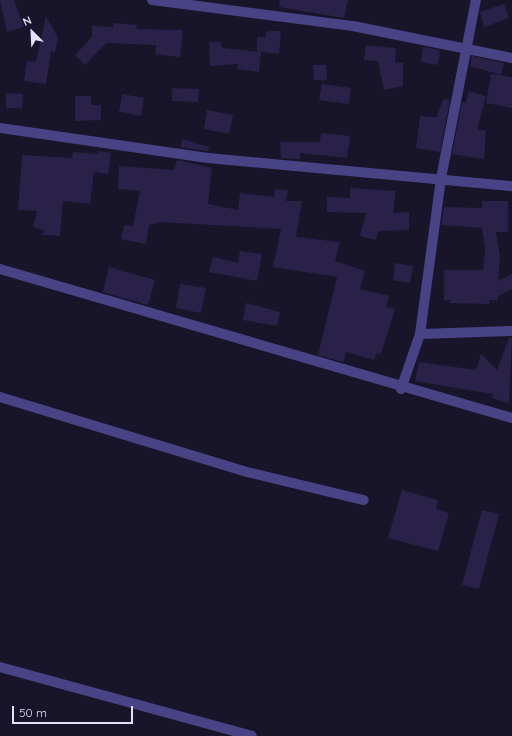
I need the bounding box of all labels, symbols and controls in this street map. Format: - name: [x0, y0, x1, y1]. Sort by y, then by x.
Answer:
- north arrow: [12, 12, 52, 52]
- text: N: [21, 13, 34, 29]
- scale bar: [14, 698, 135, 724]
- text: 50 m: [19, 705, 47, 720]

